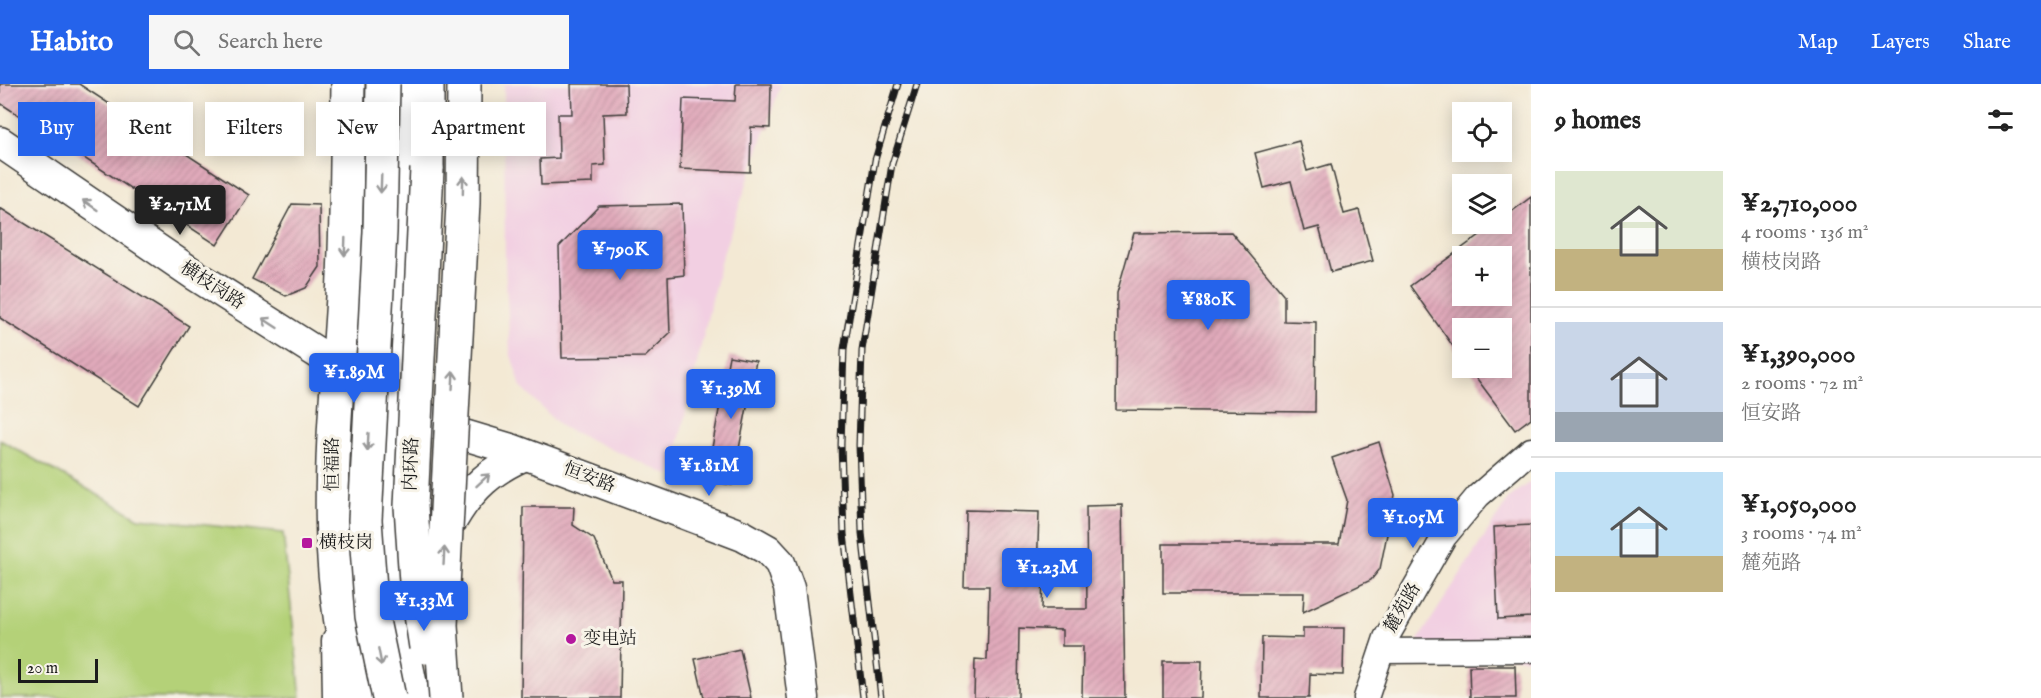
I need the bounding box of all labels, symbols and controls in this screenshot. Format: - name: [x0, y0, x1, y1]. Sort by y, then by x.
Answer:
- search box: [149, 15, 569, 69]
- text: Habito: [30, 25, 113, 60]
- icon: search: [170, 26, 203, 59]
- text: Search here: [218, 28, 323, 56]
- text: Map: [1798, 29, 1838, 56]
- text: Layers: [1871, 29, 1930, 56]
- text: Share: [1963, 29, 2011, 56]
- chip: Buy: [18, 102, 95, 156]
- chip: Rent: [107, 102, 193, 156]
- chip: Filters: [205, 102, 304, 156]
- chip: New: [316, 102, 399, 156]
- chip: Apartment: [411, 102, 546, 156]
- map controls: [1452, 102, 1512, 378]
- button: locate: [1452, 102, 1512, 162]
- text: 9 homes: [1555, 104, 1641, 137]
- icon: filters: [1984, 104, 2017, 137]
- one-way arrow: [376, 174, 387, 194]
- button: layers: [1452, 174, 1512, 234]
- one-way arrow: [457, 176, 469, 196]
- pin: ¥2.71M: [131, 185, 229, 236]
- text: ¥2,710,000: [1741, 187, 1857, 220]
- text: ¥2.71M: [149, 192, 211, 217]
- icon: home: [1603, 195, 1675, 267]
- one-way arrow: [82, 198, 99, 210]
- text: 4 rooms · 136 m²: [1741, 220, 1868, 245]
- pin: ¥790K: [578, 230, 662, 281]
- one-way arrow: [339, 237, 350, 257]
- text: ¥790K: [592, 237, 648, 262]
- button: +: [1452, 246, 1512, 306]
- text: 横枝岗路: [1741, 250, 1821, 275]
- street label: 横枝岗路: [176, 257, 248, 315]
- pin: ¥880K: [1166, 280, 1250, 331]
- text: ¥880K: [1181, 287, 1235, 312]
- one-way arrow: [262, 317, 279, 330]
- button: −: [1452, 318, 1512, 378]
- text: ¥1,390,000: [1741, 338, 1856, 371]
- icon: home: [1603, 346, 1675, 418]
- pin: ¥1.89M: [305, 353, 403, 404]
- text: ¥1.89M: [323, 360, 385, 385]
- pin: ¥1.39M: [682, 369, 780, 420]
- one-way arrow: [447, 370, 458, 390]
- text: 2 rooms · 72 m²: [1741, 371, 1863, 396]
- text: ¥1.39M: [700, 376, 762, 401]
- text: 恒安路: [1741, 401, 1801, 426]
- one-way arrow: [362, 432, 373, 452]
- street label: 恒福路: [322, 437, 345, 491]
- street label: 内环路: [400, 437, 424, 491]
- pin: ¥1.81M: [660, 446, 758, 497]
- text: ¥1.81M: [679, 453, 739, 478]
- street label: 恒安路: [560, 458, 618, 498]
- one-way arrow: [476, 473, 491, 487]
- text: ¥1,050,000: [1741, 488, 1857, 521]
- icon: home: [1603, 496, 1675, 568]
- pin: ¥1.05M: [1364, 498, 1462, 549]
- text: ¥1.05M: [1382, 505, 1444, 530]
- text: 3 rooms · 74 m²: [1741, 521, 1862, 546]
- place label: 横枝岗: [319, 532, 373, 555]
- marker: 横枝岗: [300, 536, 314, 550]
- one-way arrow: [438, 546, 449, 566]
- pin: ¥1.23M: [998, 548, 1096, 599]
- text: 麓苑路: [1741, 551, 1801, 576]
- text: ¥1.23M: [1016, 555, 1078, 580]
- street label: 麓苑路: [1380, 579, 1426, 637]
- pin: ¥1.33M: [375, 581, 473, 632]
- text: ¥1.33M: [394, 588, 454, 613]
- place label: 变电站: [583, 628, 637, 651]
- marker: 变电站: [564, 632, 578, 646]
- one-way arrow: [375, 647, 386, 666]
- scale bar: [18, 656, 98, 684]
- text: 20 m: [27, 659, 58, 679]

